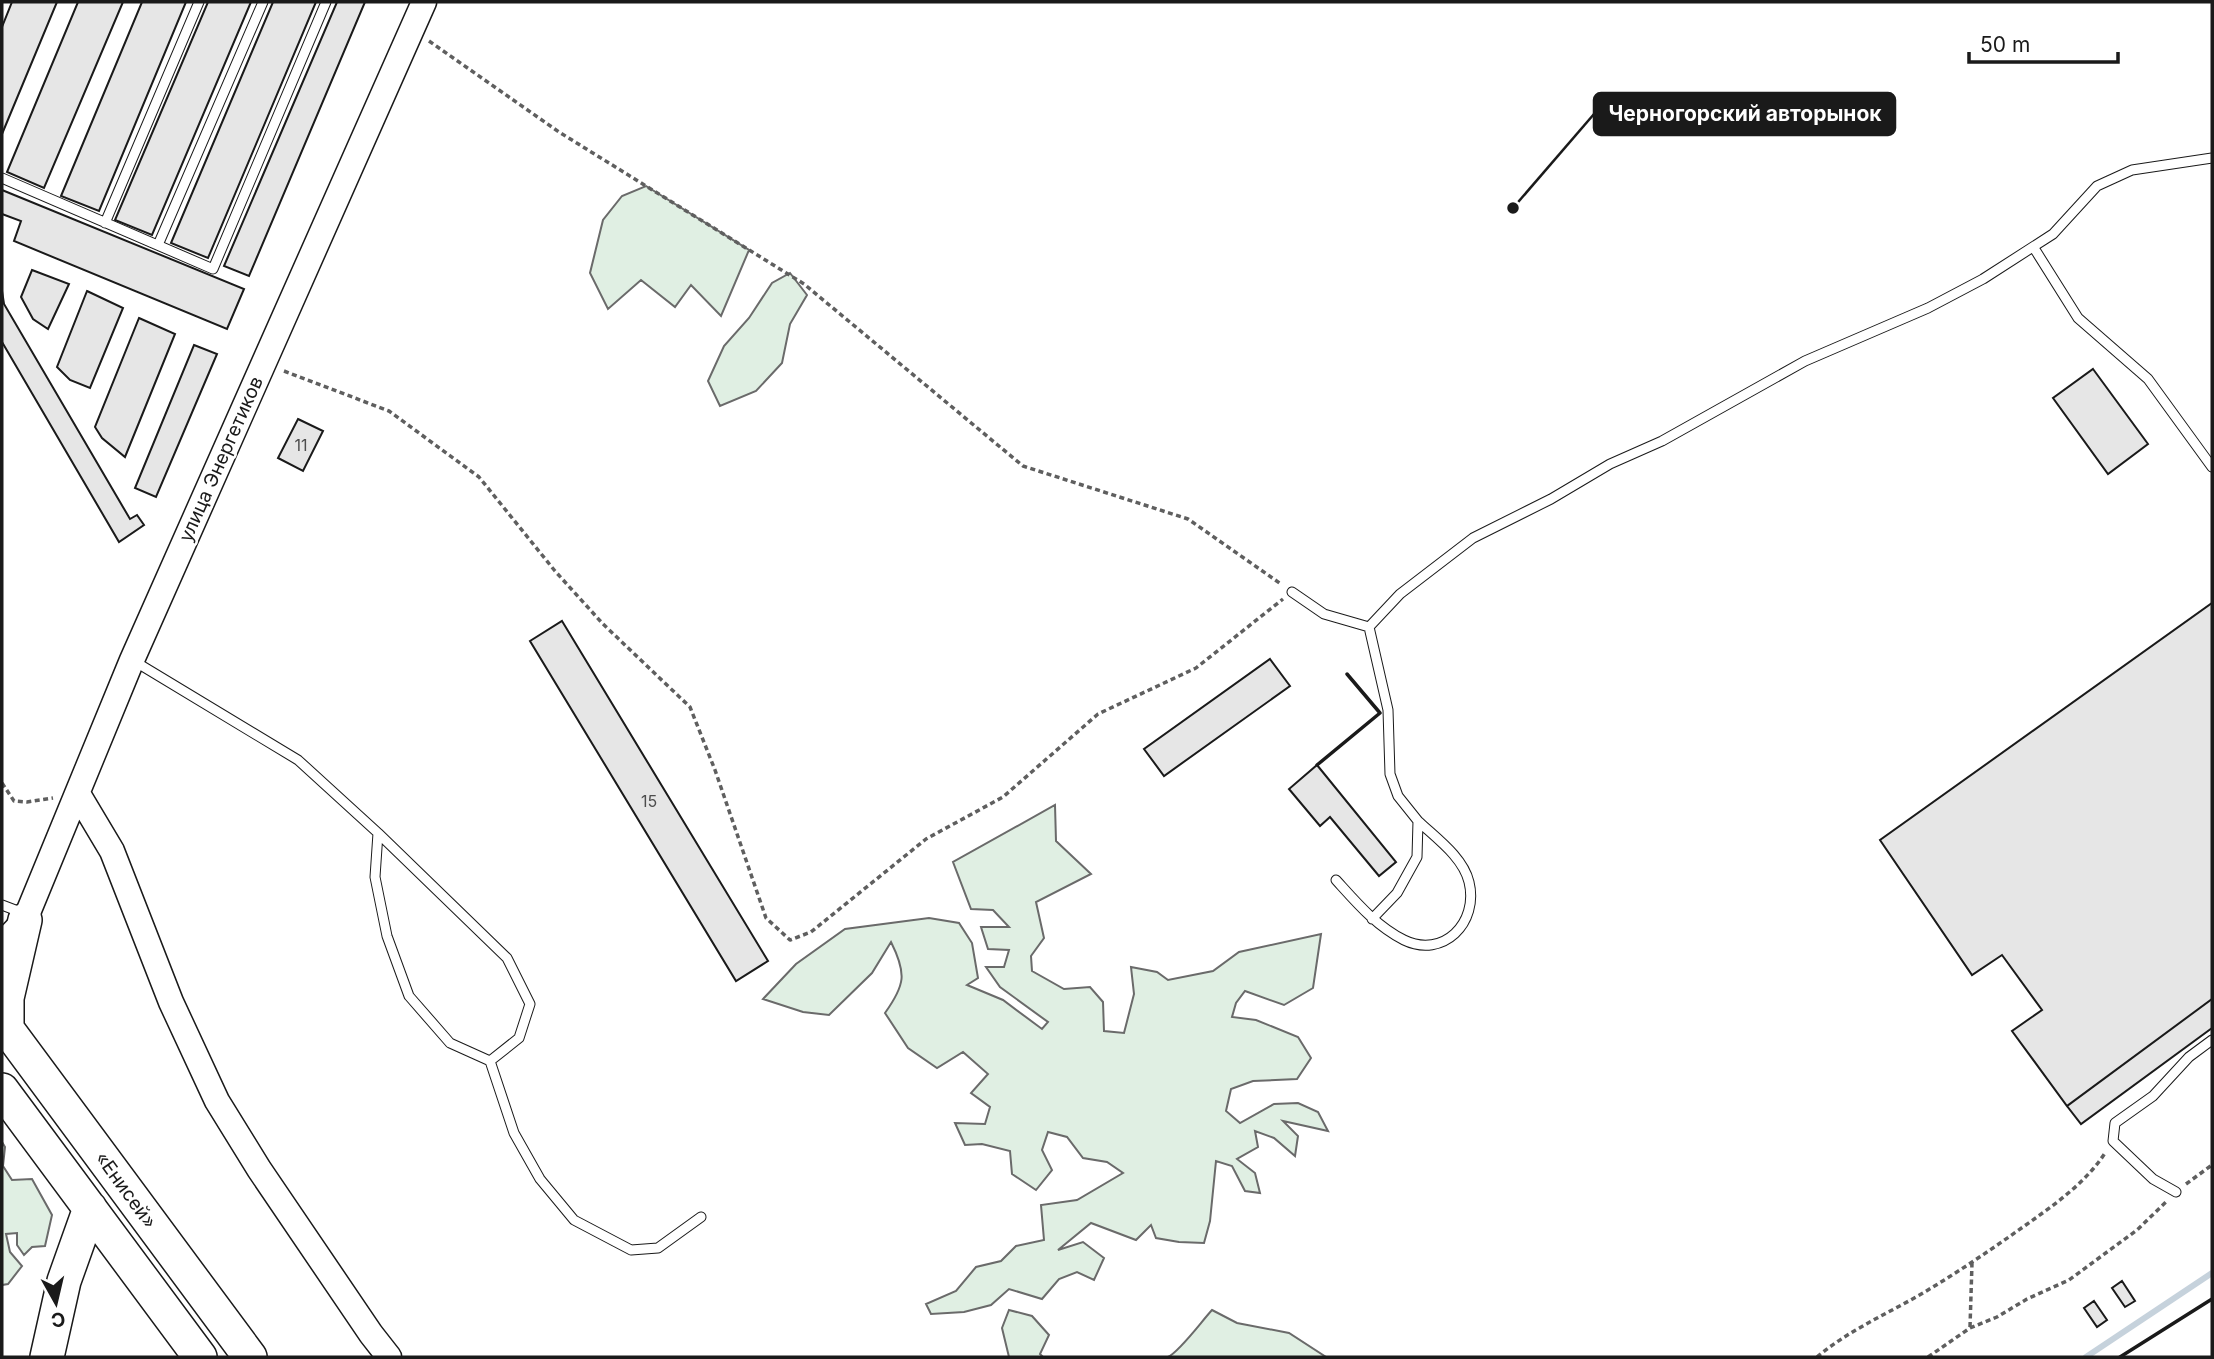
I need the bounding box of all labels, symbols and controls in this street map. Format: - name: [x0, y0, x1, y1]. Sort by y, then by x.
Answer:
- scale bar: [1969, 21, 2118, 65]
- text: 50 m: [1980, 32, 2030, 57]
- callout: Черногорский авторынок: [1594, 93, 1895, 135]
- text: Черногорский авторынок: [1608, 101, 1882, 126]
- street label: улица Энергетиков: [174, 373, 268, 545]
- house number: 11: [294, 435, 308, 455]
- house number: 15: [641, 791, 657, 811]
- street label: «Енисей»: [90, 1147, 162, 1233]
- north arrow: [21, 1268, 91, 1338]
- text: С: [50, 1307, 67, 1332]

